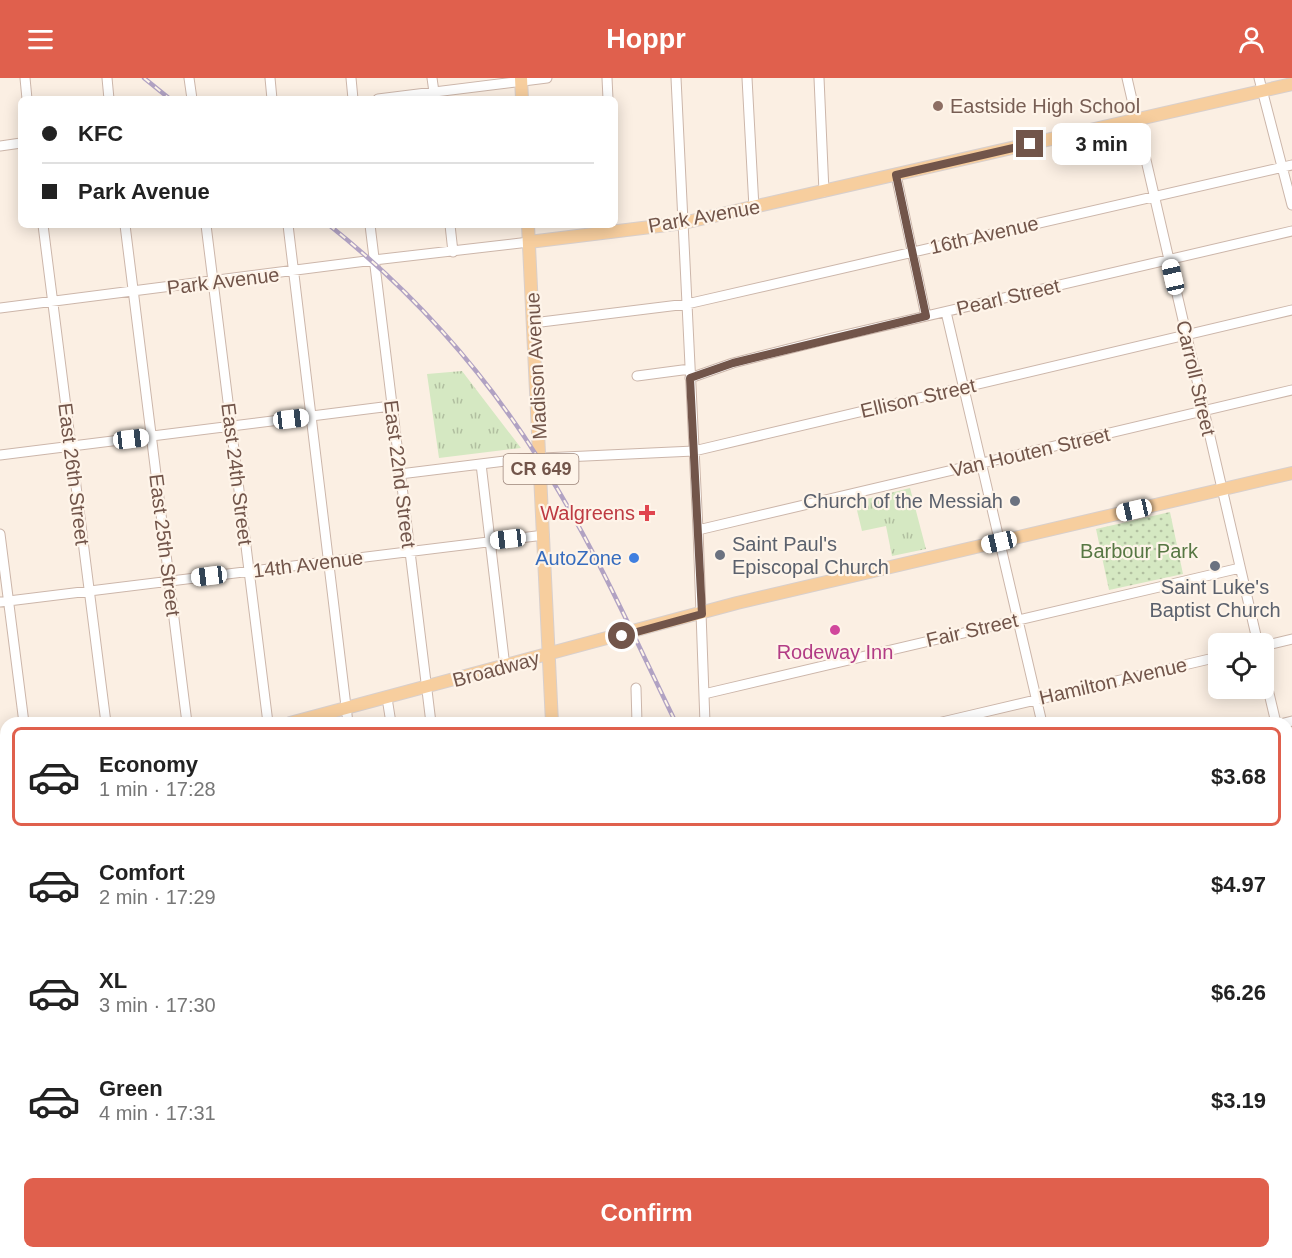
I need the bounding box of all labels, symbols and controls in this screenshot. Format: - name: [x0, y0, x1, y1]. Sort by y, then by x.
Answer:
- icon: menu: [24, 23, 57, 56]
- icon: person: [1235, 23, 1268, 56]
- text: Hoppr: [606, 24, 686, 54]
- place label: Eastside High School: [950, 95, 1140, 117]
- marker: Eastside High School: [931, 99, 945, 113]
- text: KFC: [78, 121, 123, 146]
- callout: 3 min: [1051, 123, 1150, 165]
- route end: [1016, 130, 1043, 157]
- text: 3 min: [1075, 133, 1128, 155]
- text: Park Avenue: [78, 179, 210, 204]
- street label: Park Avenue: [646, 195, 762, 237]
- street label: 16th Avenue: [928, 212, 1040, 258]
- car: [1160, 257, 1186, 297]
- street label: Park Avenue: [166, 263, 280, 299]
- street label: Pearl Street: [954, 274, 1062, 320]
- street label: Madison Avenue: [521, 292, 551, 440]
- street label: Carroll Street: [1172, 318, 1220, 438]
- street label: Ellison Street: [858, 374, 978, 422]
- street label: East 22nd Street: [380, 399, 420, 550]
- street label: East 26th Street: [54, 401, 94, 547]
- street label: East 24th Street: [217, 401, 257, 547]
- car: [272, 408, 310, 430]
- street label: Van Houten Street: [948, 423, 1112, 481]
- car: [112, 428, 150, 450]
- road number: CR 649: [504, 454, 578, 484]
- street label: East 25th Street: [145, 472, 185, 618]
- place label: Church of the Messiah: [803, 490, 1003, 512]
- marker: Church of the Messiah: [1008, 494, 1022, 508]
- car: [1114, 497, 1154, 523]
- place label: Walgreens: [540, 502, 635, 524]
- marker: Walgreens: [640, 506, 654, 520]
- car: [489, 528, 527, 550]
- car: [979, 529, 1019, 555]
- place label: Saint Paul's Episcopal Church: [732, 533, 889, 578]
- park label: Barbour Park: [1080, 540, 1199, 562]
- street label: 14th Avenue: [252, 546, 364, 582]
- place label: AutoZone: [535, 547, 622, 569]
- marker: Saint Paul's Episcopal Church: [713, 548, 727, 562]
- marker: AutoZone: [627, 551, 641, 565]
- marker: Saint Luke's Baptist Church: [1208, 559, 1222, 573]
- car: [190, 565, 228, 587]
- place label: Saint Luke's Baptist Church: [1149, 576, 1281, 621]
- street label: Fair Street: [924, 609, 1020, 651]
- route start: [608, 622, 635, 649]
- marker: Rodeway Inn: [828, 623, 842, 637]
- map controls: [1208, 633, 1274, 699]
- button: locate: [1208, 633, 1274, 699]
- place label: Rodeway Inn: [777, 641, 893, 663]
- street label: Broadway: [450, 647, 542, 691]
- street label: Hamilton Avenue: [1037, 653, 1189, 709]
- icon: car: [27, 750, 81, 804]
- text: Economy: [99, 752, 198, 777]
- text: $3.68: [1211, 764, 1266, 789]
- text: 1 min · 17:28: [99, 778, 216, 800]
- icon: car: [27, 858, 81, 912]
- text: Comfort: [99, 860, 185, 885]
- text: $4.97: [1211, 872, 1266, 897]
- text: 2 min · 17:29: [99, 886, 216, 908]
- icon: car: [27, 966, 81, 1020]
- text: XL: [99, 968, 127, 993]
- text: $6.26: [1211, 980, 1266, 1005]
- text: 3 min · 17:30: [99, 994, 216, 1016]
- icon: car: [27, 1074, 81, 1128]
- text: Green: [99, 1076, 163, 1101]
- text: $3.19: [1211, 1088, 1266, 1113]
- text: 4 min · 17:31: [99, 1102, 216, 1124]
- button: Confirm: [24, 1178, 1269, 1247]

